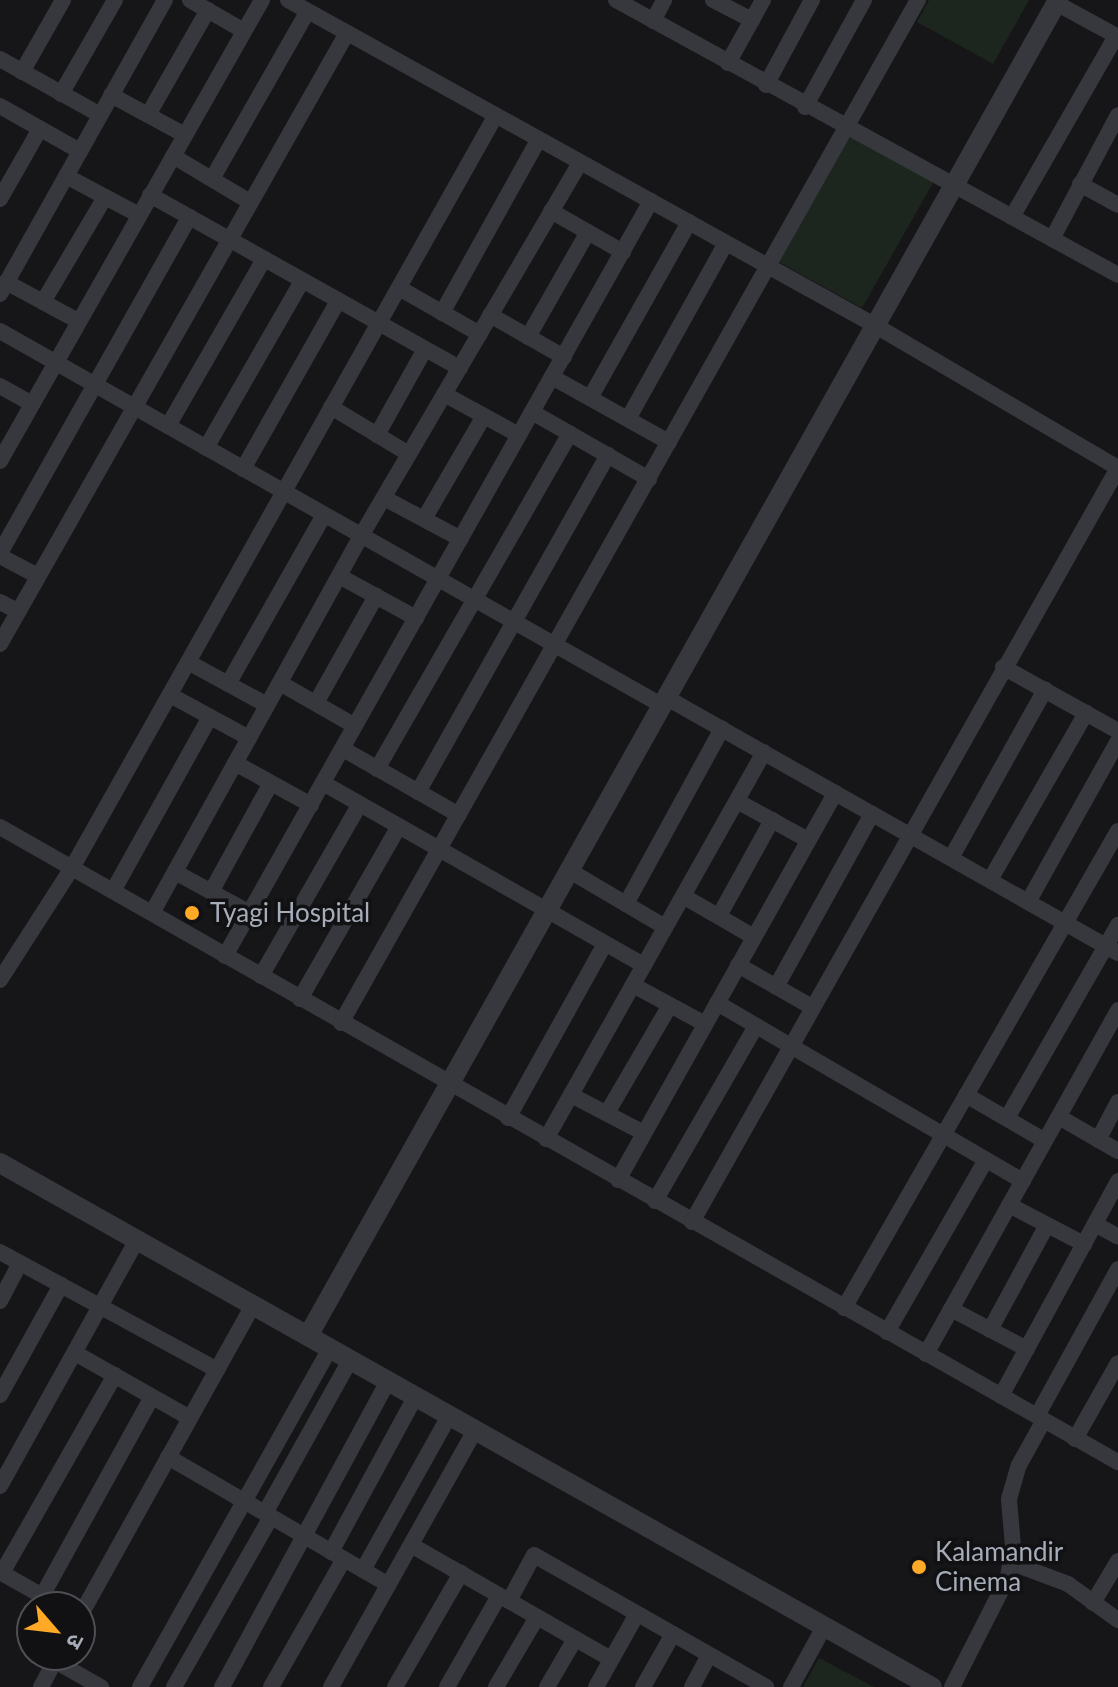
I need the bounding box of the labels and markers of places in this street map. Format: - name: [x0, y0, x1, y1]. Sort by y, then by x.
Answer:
- place label: Tyagi Hospital: [210, 897, 370, 929]
- marker: Tyagi Hospital: [181, 902, 203, 924]
- place label: Kalamandir Cinema: [935, 1536, 1063, 1598]
- marker: Kalamandir Cinema: [910, 1558, 928, 1576]

